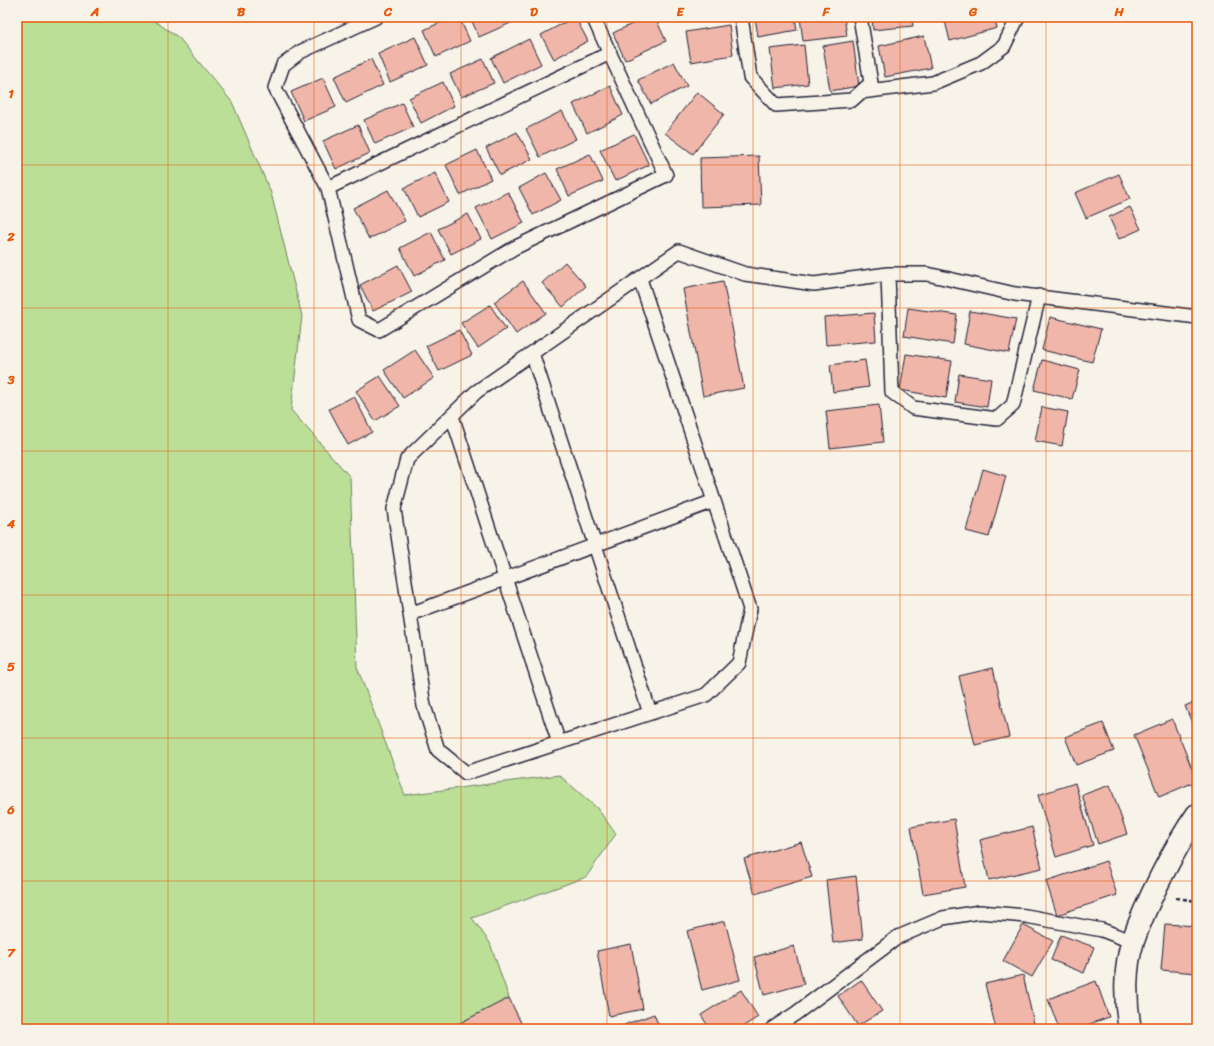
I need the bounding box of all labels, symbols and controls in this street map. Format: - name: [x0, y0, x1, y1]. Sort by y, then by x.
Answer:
- text: A: [90, 0, 99, 23]
- text: B: [237, 0, 246, 23]
- text: C: [383, 0, 393, 23]
- text: D: [530, 0, 538, 23]
- text: E: [676, 0, 685, 23]
- text: F: [821, 0, 830, 23]
- text: G: [968, 0, 978, 23]
- text: H: [1113, 0, 1124, 23]
- text: 1: [8, 82, 14, 105]
- text: 2: [6, 225, 15, 248]
- text: 3: [6, 368, 15, 391]
- text: 4: [6, 512, 16, 535]
- text: 5: [7, 655, 15, 678]
- text: 6: [6, 798, 15, 821]
- text: 7: [7, 941, 16, 964]

